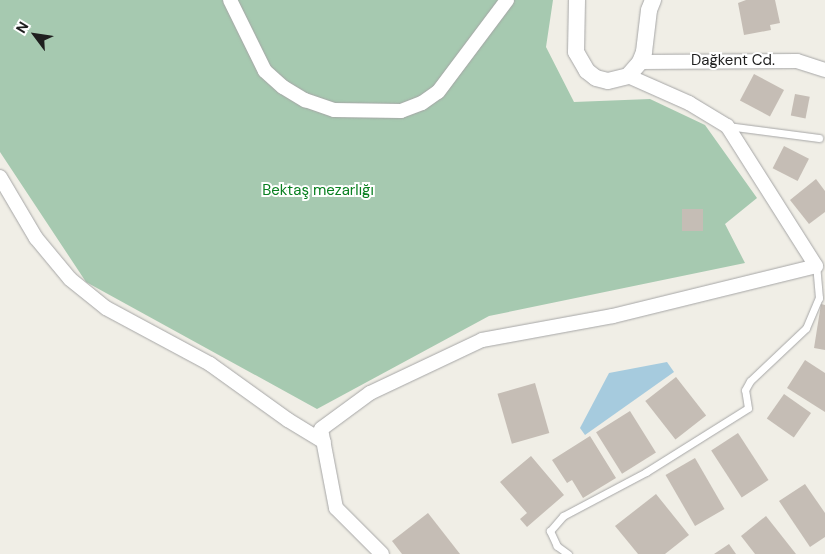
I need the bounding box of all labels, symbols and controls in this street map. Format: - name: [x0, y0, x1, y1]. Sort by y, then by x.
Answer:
- north arrow: [10, 10, 60, 60]
- text: N: [12, 18, 32, 36]
- street label: Dağkent Cd.: [691, 52, 775, 70]
- park label: Bektaş mezarlığı: [262, 182, 374, 200]

